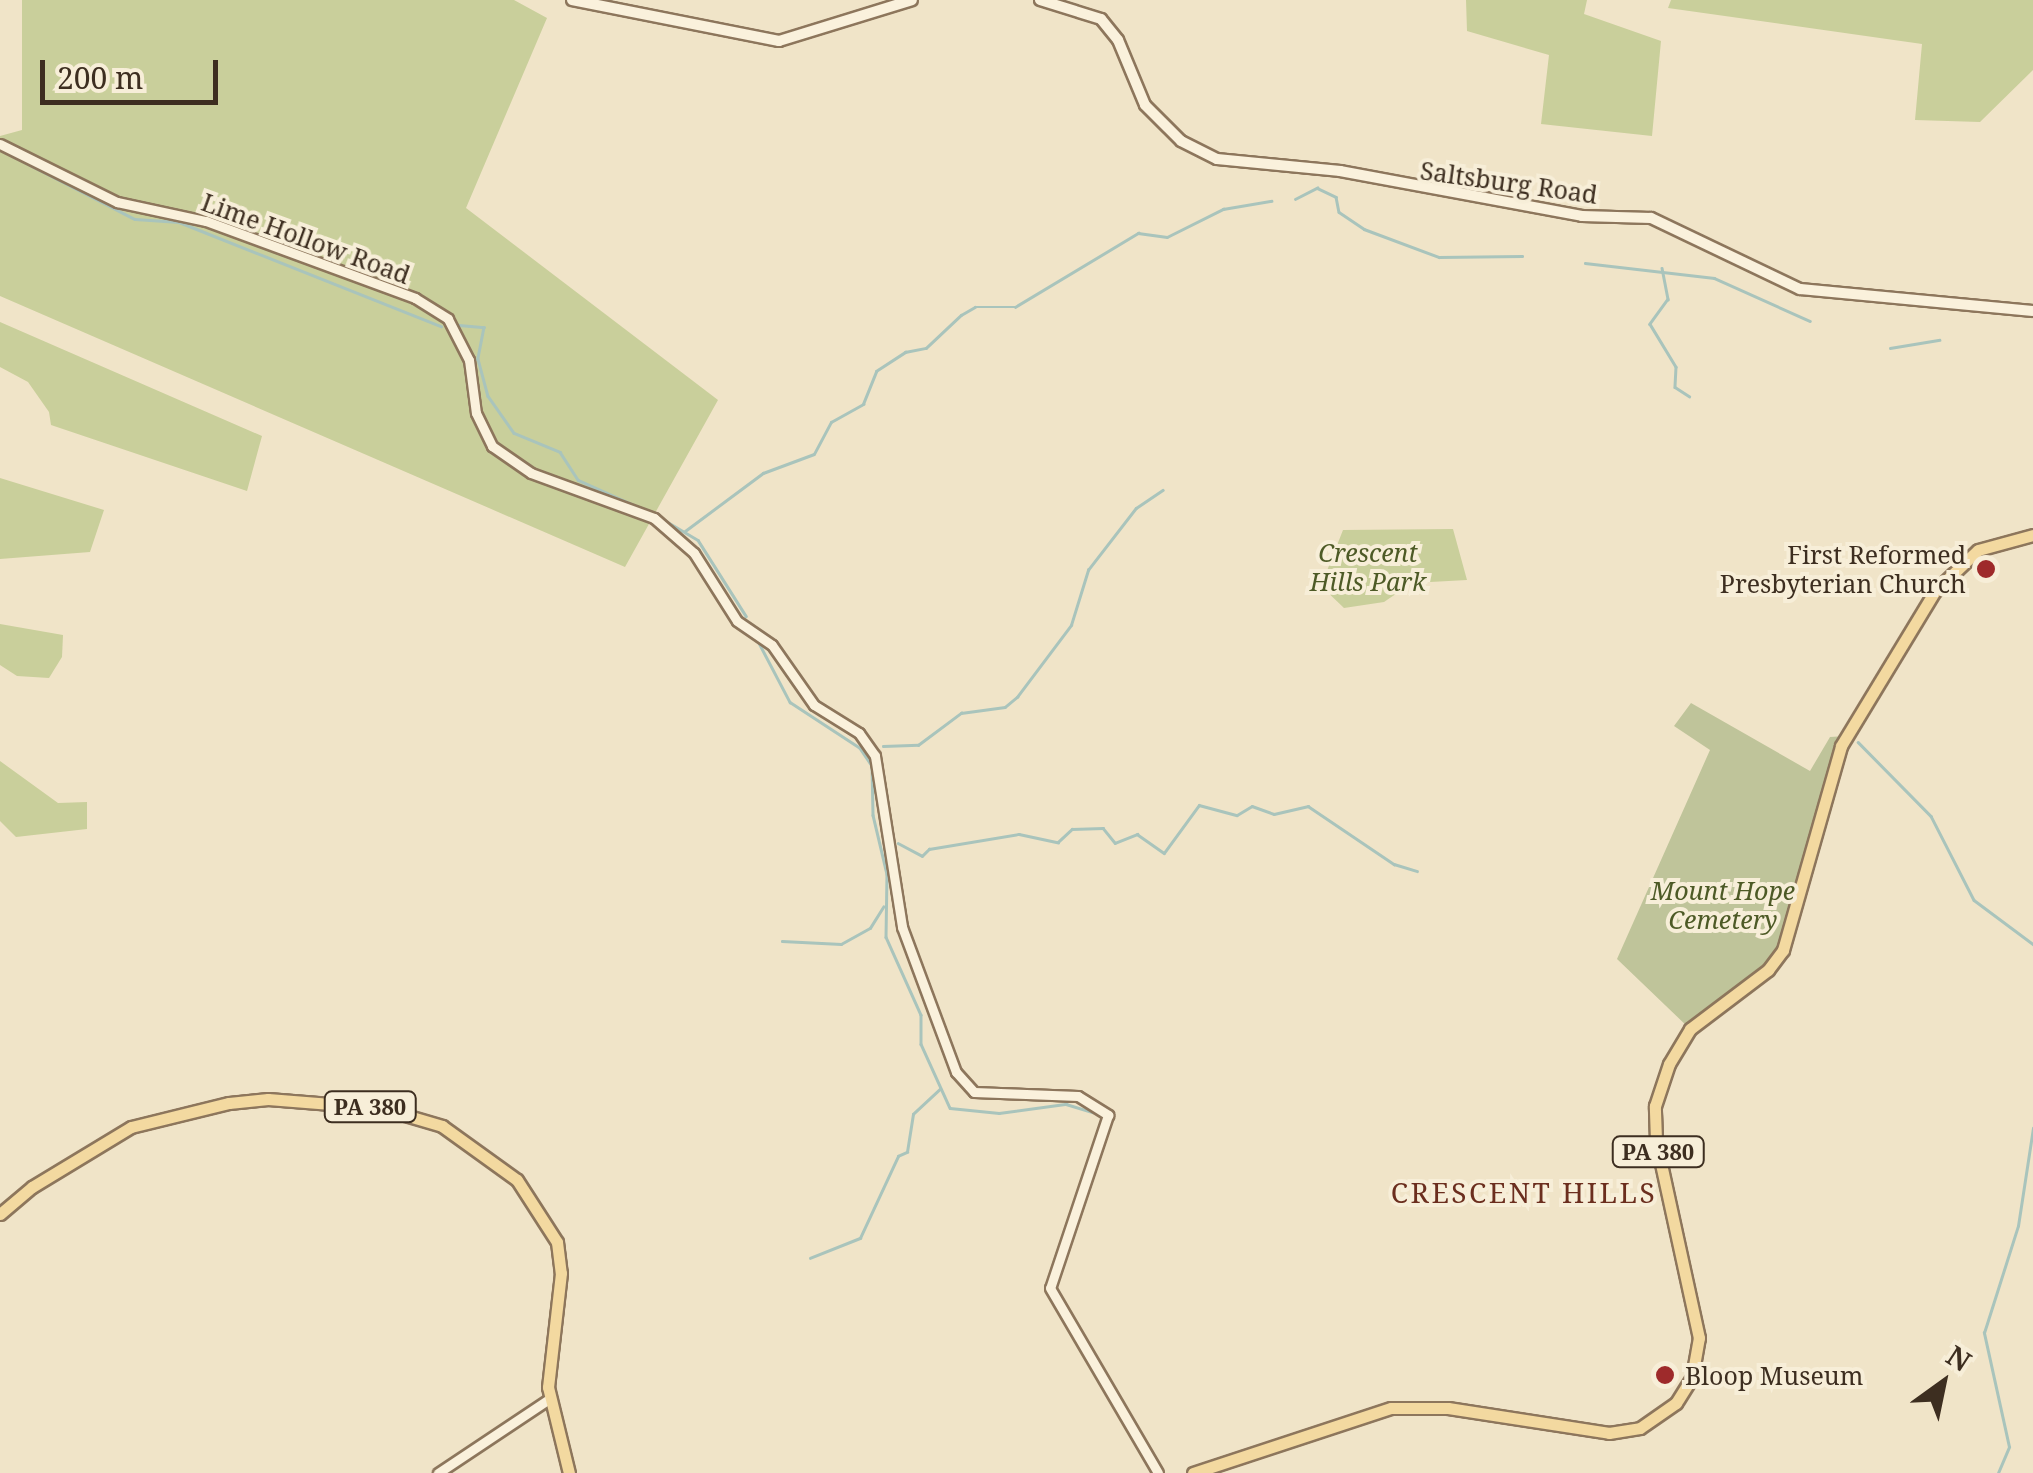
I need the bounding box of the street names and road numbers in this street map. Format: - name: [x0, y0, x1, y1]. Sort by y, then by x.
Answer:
- street label: Saltsburg Road: [1418, 155, 1600, 209]
- street label: Lime Hollow Road: [198, 186, 414, 290]
- road number: PA 380: [322, 1090, 418, 1124]
- road number: PA 380: [1610, 1135, 1706, 1169]

